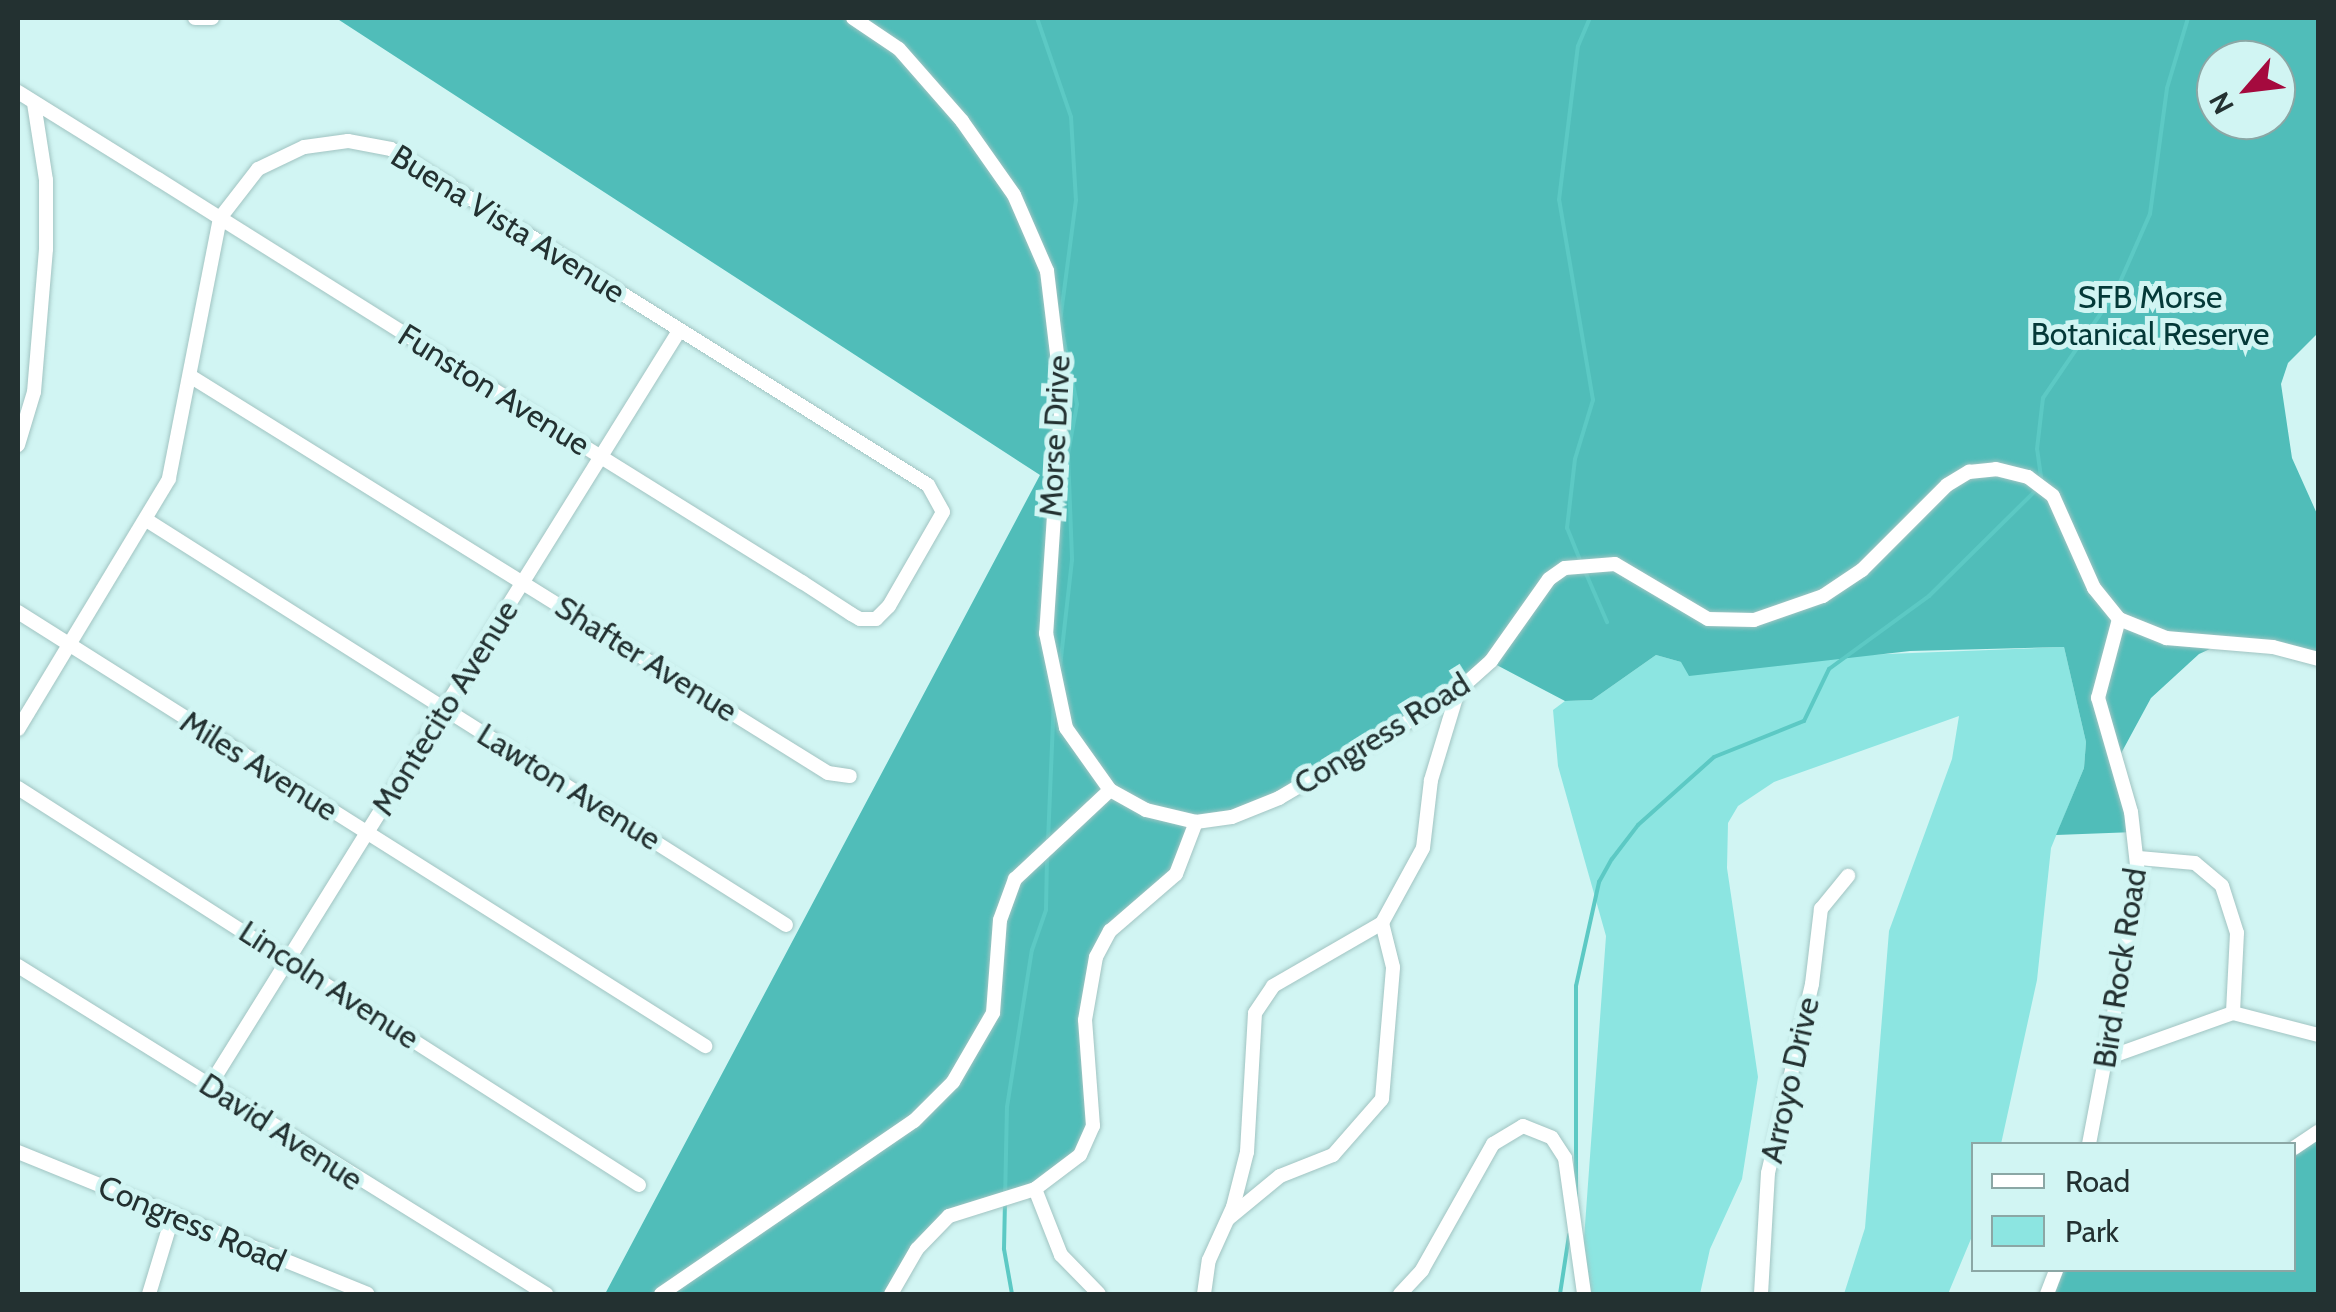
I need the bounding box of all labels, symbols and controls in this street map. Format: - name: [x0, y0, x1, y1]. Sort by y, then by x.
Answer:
- north arrow: [2196, 40, 2296, 140]
- text: N: [2202, 86, 2241, 120]
- street label: Buena Vista Avenue: [384, 137, 632, 311]
- park label: SFB Morse Botanical Reserve: [2031, 279, 2269, 354]
- street label: Funston Avenue: [391, 316, 597, 464]
- street label: Morse Drive: [1032, 354, 1078, 518]
- street label: Shafter Avenue: [548, 588, 744, 730]
- street label: Montecito Avenue: [364, 593, 526, 823]
- street label: Congress Road: [1287, 665, 1477, 803]
- street label: Miles Avenue: [173, 703, 345, 829]
- street label: Lawton Avenue: [470, 715, 668, 859]
- street label: Bird Rock Road: [2085, 865, 2155, 1071]
- street label: Lincoln Avenue: [232, 913, 426, 1057]
- street label: Arroyo Drive: [1752, 993, 1828, 1167]
- street label: David Avenue: [192, 1065, 370, 1199]
- legend: [1971, 1142, 2296, 1272]
- text: Road: [2065, 1163, 2130, 1200]
- street label: Congress Road: [93, 1167, 291, 1281]
- text: Park: [2065, 1213, 2119, 1250]

